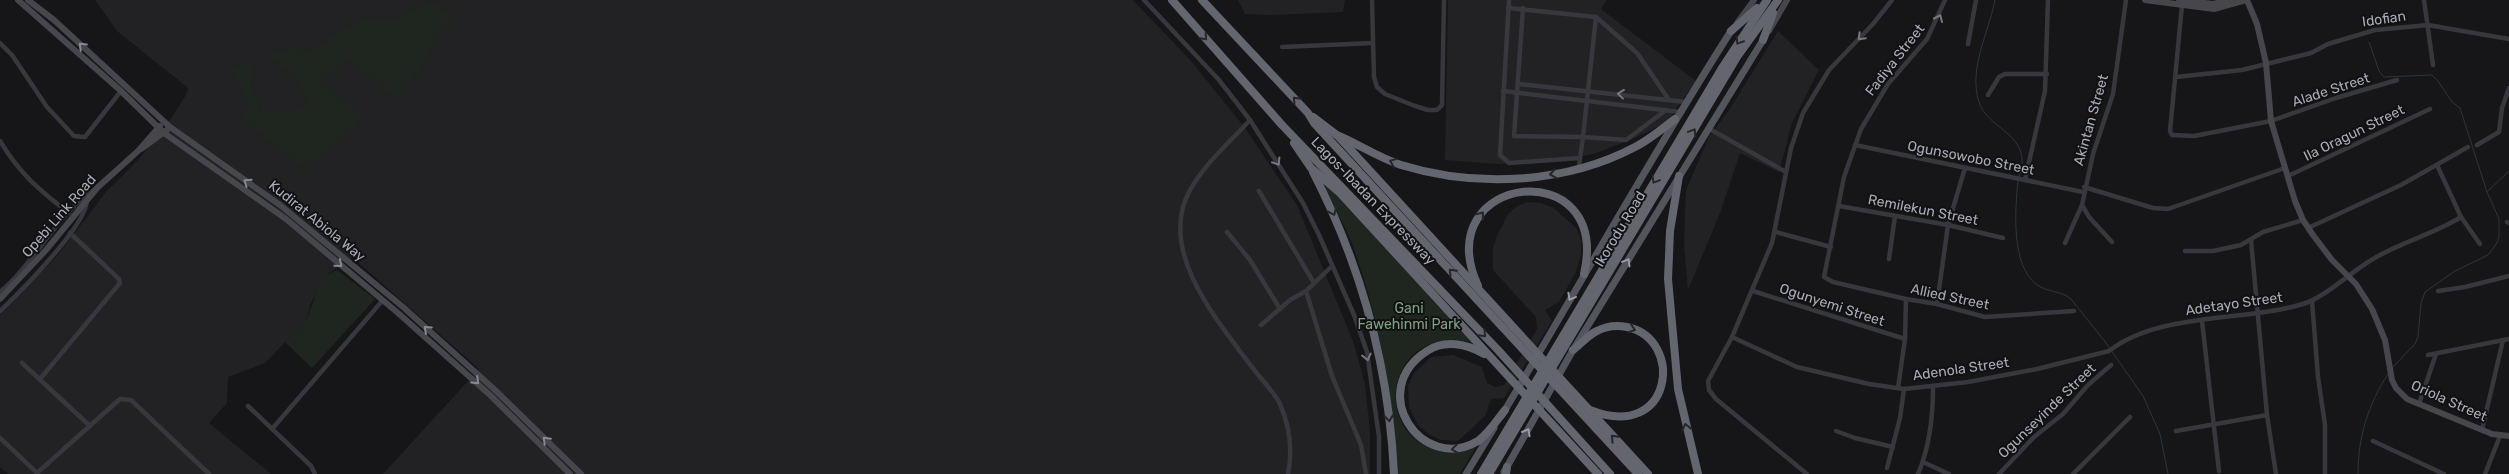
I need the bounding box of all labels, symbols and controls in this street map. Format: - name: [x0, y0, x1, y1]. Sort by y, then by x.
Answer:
- street label: Idofian: [2361, 8, 2407, 30]
- one-way arrow: [1933, 14, 1943, 22]
- street label: Fadiya Street: [1862, 20, 1929, 99]
- one-way arrow: [1199, 31, 1208, 40]
- one-way arrow: [1858, 32, 1867, 41]
- one-way arrow: [1736, 35, 1745, 45]
- one-way arrow: [78, 43, 87, 52]
- street label: Alade Street: [2290, 69, 2372, 111]
- street label: Akintan Street: [2070, 72, 2112, 168]
- one-way arrow: [1617, 89, 1625, 100]
- one-way arrow: [1293, 96, 1302, 105]
- street label: Ila Oragun Street: [2301, 101, 2408, 165]
- one-way arrow: [1687, 128, 1697, 137]
- street label: Lagos-Ibadan Expressway: [1307, 133, 1439, 269]
- street label: Ogunsowobo Street: [1906, 137, 2036, 179]
- one-way arrow: [1271, 157, 1281, 166]
- one-way arrow: [1389, 157, 1398, 168]
- one-way arrow: [1548, 168, 1556, 179]
- street label: Opebi Link Road: [18, 171, 100, 261]
- one-way arrow: [1652, 175, 1662, 184]
- street label: Kudirat Abiola Way: [265, 177, 369, 265]
- one-way arrow: [243, 179, 253, 188]
- street label: Ikorodu Road: [1591, 188, 1649, 270]
- street label: Remilekun Street: [1866, 191, 1980, 229]
- one-way arrow: [1327, 207, 1337, 216]
- one-way arrow: [1475, 211, 1484, 220]
- one-way arrow: [334, 258, 343, 267]
- one-way arrow: [1621, 258, 1631, 267]
- one-way arrow: [1448, 269, 1457, 278]
- street label: Ogunyemi Street: [1777, 280, 1887, 330]
- street label: Allied Street: [1909, 280, 1991, 314]
- street label: Adetayo Street: [2184, 289, 2284, 319]
- one-way arrow: [1567, 292, 1577, 301]
- park label: Gani Fawehinmi Park: [1357, 300, 1461, 333]
- one-way arrow: [1627, 323, 1635, 333]
- one-way arrow: [424, 325, 433, 334]
- one-way arrow: [1477, 328, 1486, 337]
- one-way arrow: [1362, 352, 1372, 360]
- street label: Adenola Street: [1912, 354, 2011, 384]
- street label: Ogunseyinde Street: [1995, 360, 2100, 462]
- one-way arrow: [470, 375, 479, 384]
- street label: Oriola Street: [2408, 377, 2490, 426]
- one-way arrow: [1383, 414, 1394, 422]
- one-way arrow: [1681, 422, 1692, 431]
- one-way arrow: [1521, 428, 1531, 437]
- one-way arrow: [1611, 435, 1620, 444]
- one-way arrow: [543, 437, 552, 446]
- one-way arrow: [1451, 443, 1459, 453]

